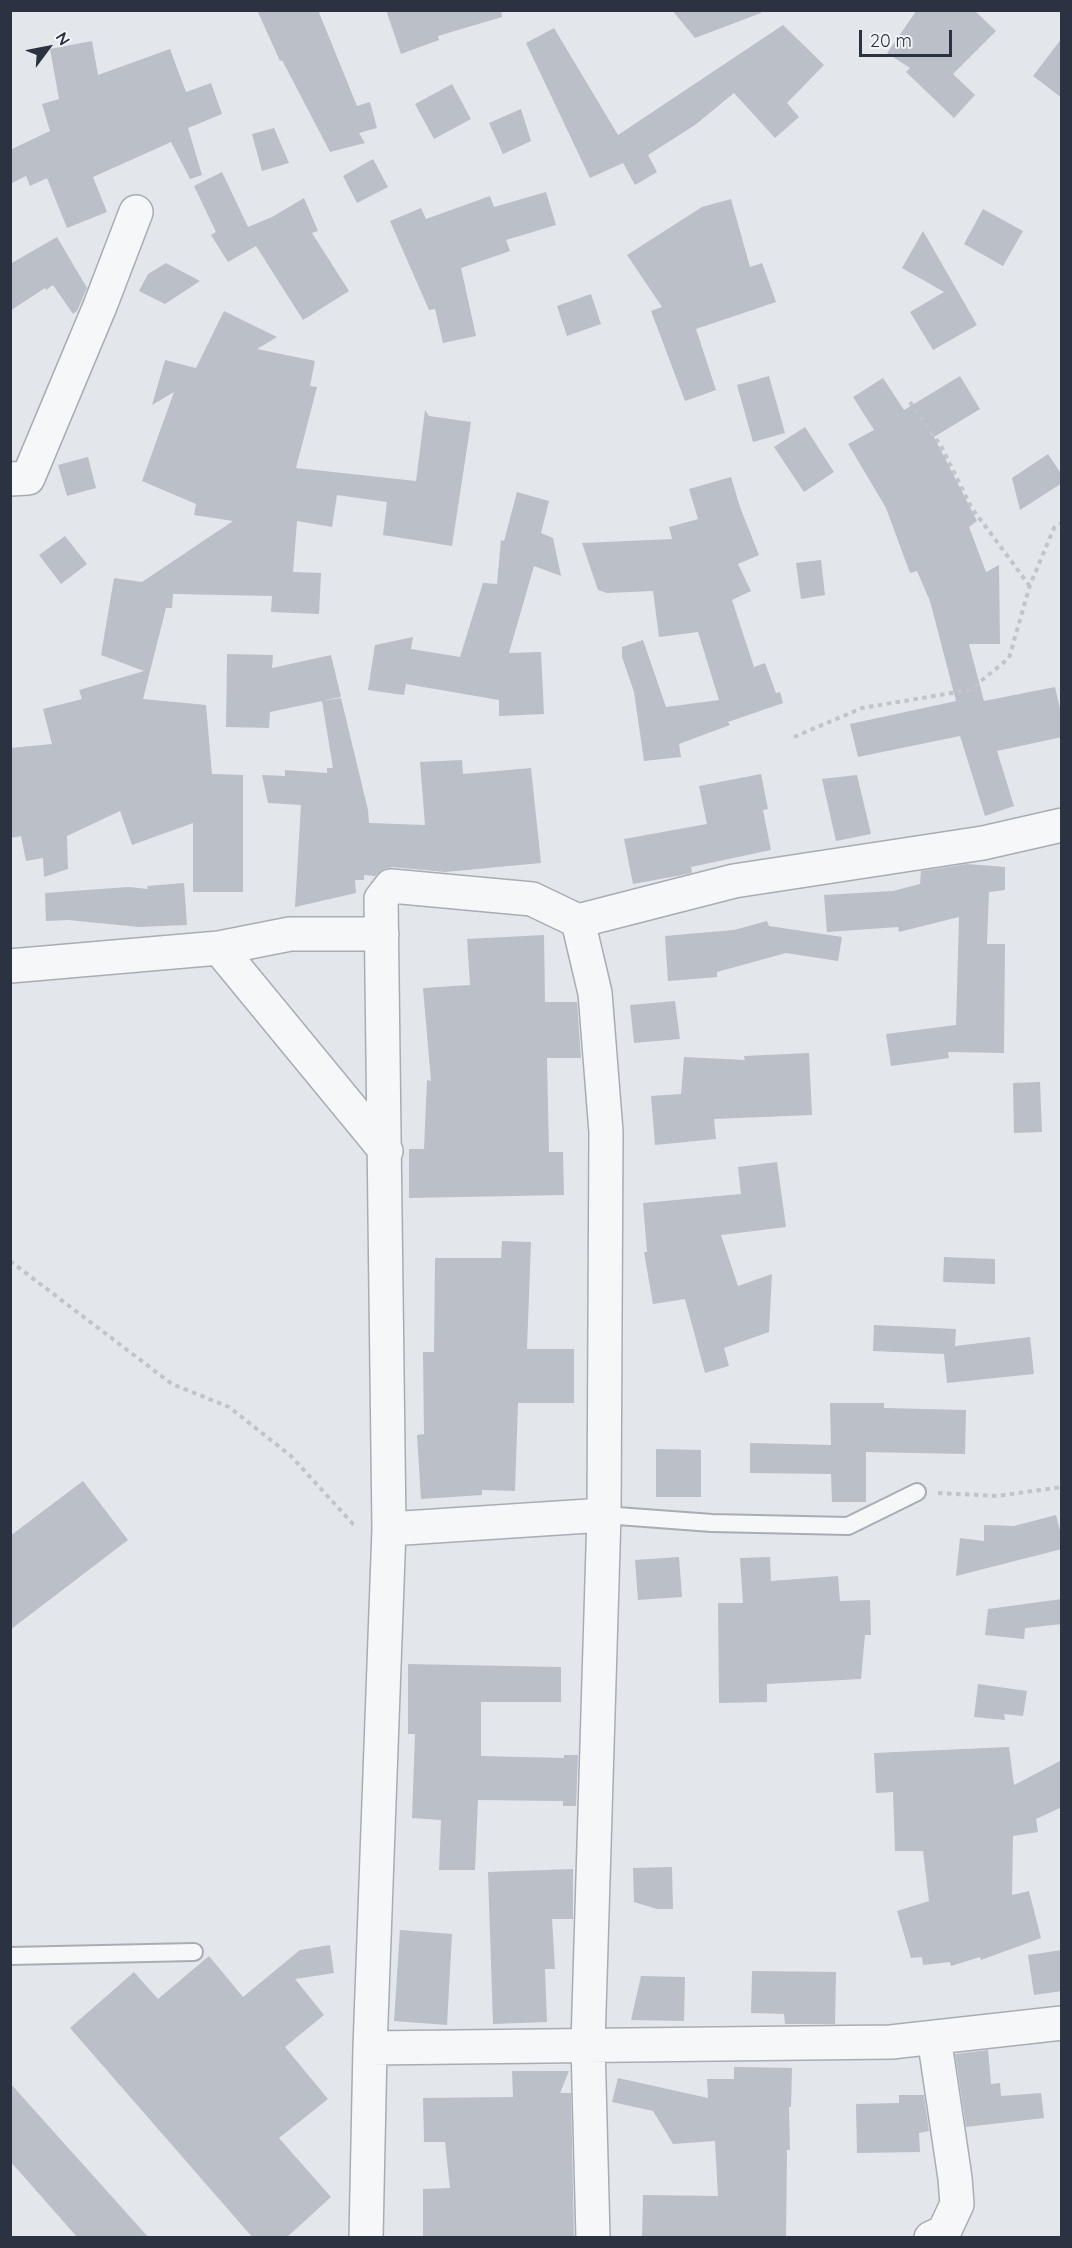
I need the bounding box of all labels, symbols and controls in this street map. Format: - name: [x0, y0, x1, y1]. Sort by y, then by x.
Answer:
- north arrow: [18, 18, 78, 78]
- scale bar: [862, 18, 955, 56]
- text: N: [52, 28, 75, 49]
- text: 20 m: [870, 29, 912, 52]

